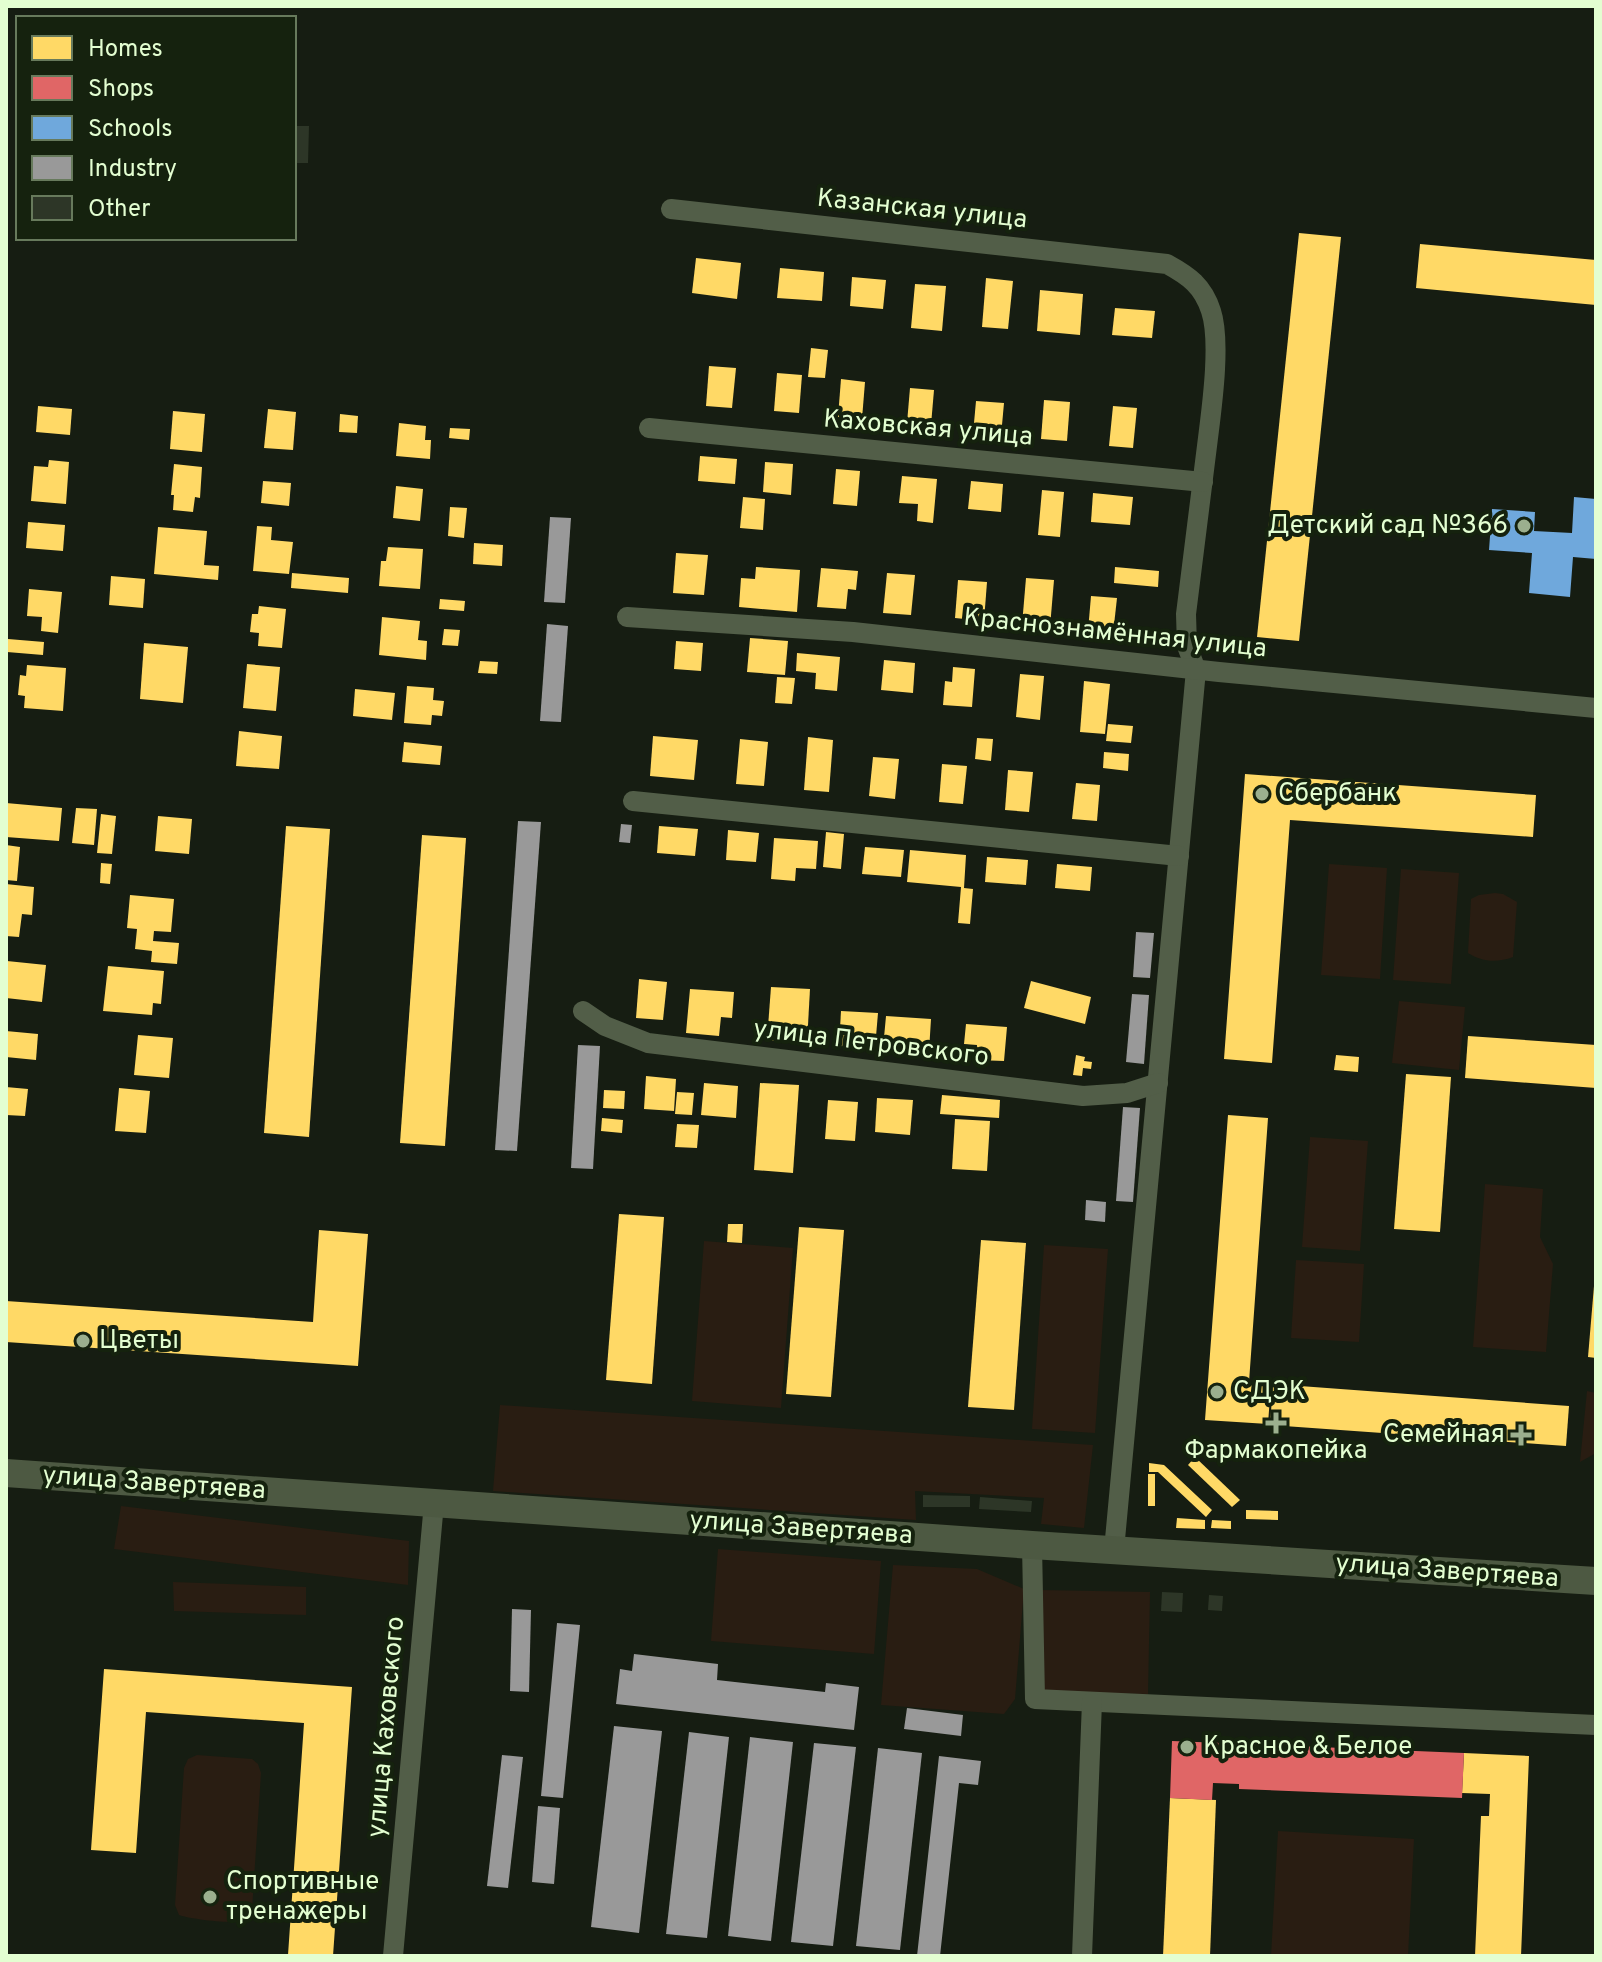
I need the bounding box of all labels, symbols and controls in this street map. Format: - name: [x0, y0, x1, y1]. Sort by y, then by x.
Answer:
- legend: [16, 16, 296, 240]
- text: Homes: [88, 35, 163, 65]
- text: Shops: [88, 75, 154, 105]
- text: Schools: [88, 115, 173, 145]
- text: Industry: [88, 155, 177, 185]
- street label: Казанская улица: [815, 183, 1029, 237]
- text: Other: [88, 195, 150, 225]
- street label: Каховская улица: [822, 403, 1034, 455]
- place label: Детский сад №366: [1267, 510, 1508, 543]
- marker: Детский сад №366: [1515, 517, 1533, 535]
- street label: Краснознамённая улица: [962, 602, 1268, 666]
- place label: Сбербанк: [1278, 778, 1397, 811]
- marker: Сбербанк: [1253, 785, 1271, 803]
- street label: улица Петровского: [751, 1013, 991, 1075]
- place label: Цветы: [99, 1325, 179, 1358]
- marker: Цветы: [74, 1332, 92, 1350]
- place label: СДЭК: [1233, 1376, 1306, 1409]
- marker: СДЭК: [1208, 1383, 1226, 1401]
- marker: Фармакопейка: [1267, 1414, 1285, 1432]
- place label: Семейная: [1383, 1419, 1505, 1452]
- marker: Семейная: [1512, 1426, 1530, 1444]
- place label: Фармакопейка: [1184, 1435, 1368, 1468]
- street label: улица Завертяева: [41, 1460, 267, 1508]
- street label: улица Завертяева: [688, 1505, 914, 1553]
- street label: улица Завертяева: [1334, 1548, 1560, 1596]
- street label: улица Каховского: [361, 1615, 413, 1839]
- place label: Красное & Белое: [1203, 1731, 1412, 1764]
- marker: Красное & Белое: [1178, 1738, 1196, 1756]
- place label: Спортивные тренажеры: [226, 1866, 379, 1929]
- marker: Спортивные тренажеры: [201, 1888, 219, 1906]

